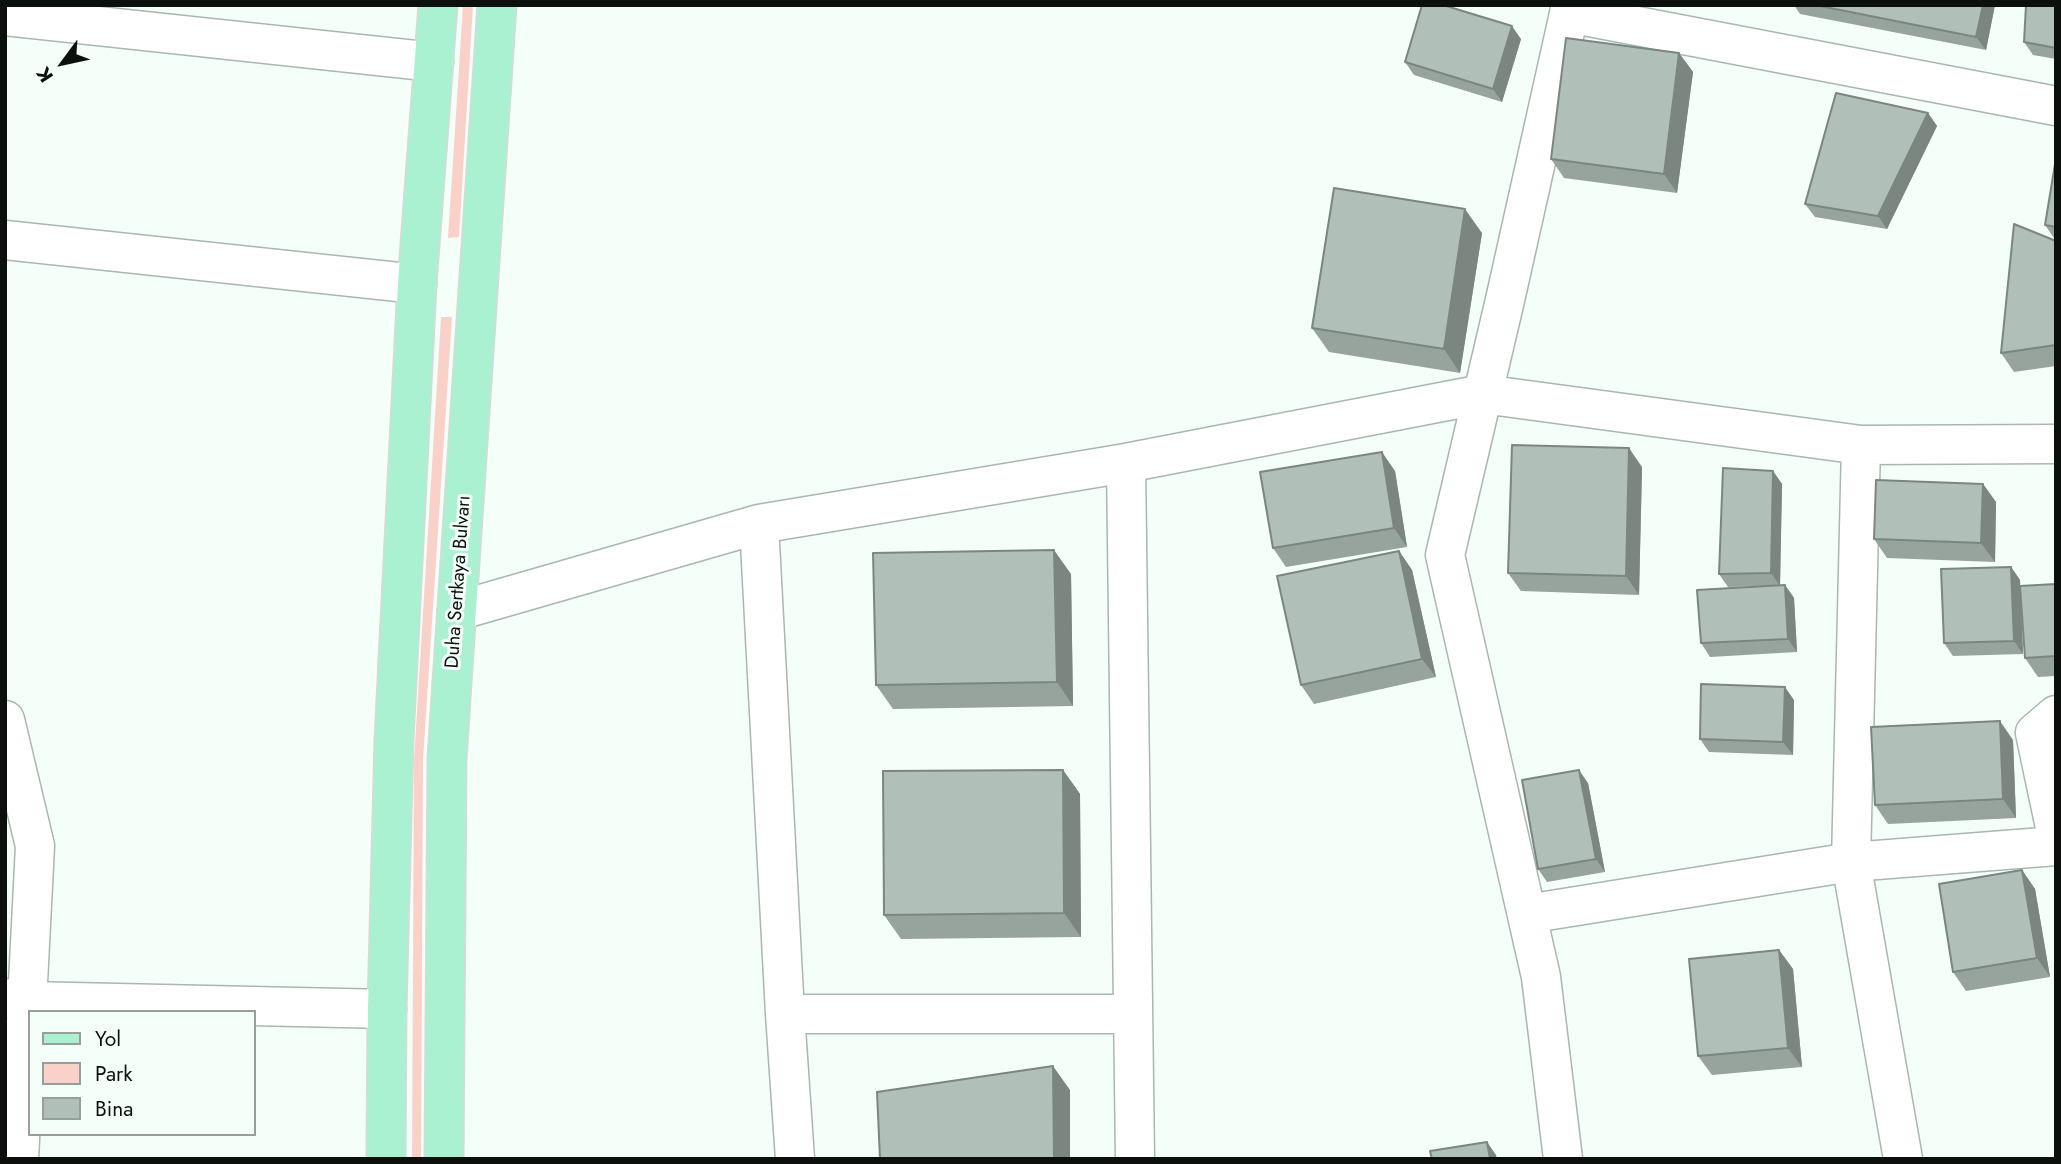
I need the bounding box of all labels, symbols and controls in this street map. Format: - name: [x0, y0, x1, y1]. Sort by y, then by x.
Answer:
- north arrow: [28, 28, 98, 98]
- text: K: [30, 62, 60, 88]
- street label: Duha Sertkaya Bulvarı: [442, 495, 476, 669]
- legend: [28, 1010, 256, 1136]
- text: Yol: [95, 1024, 121, 1054]
- text: Park: [95, 1059, 132, 1089]
- text: Bina: [95, 1094, 133, 1124]

